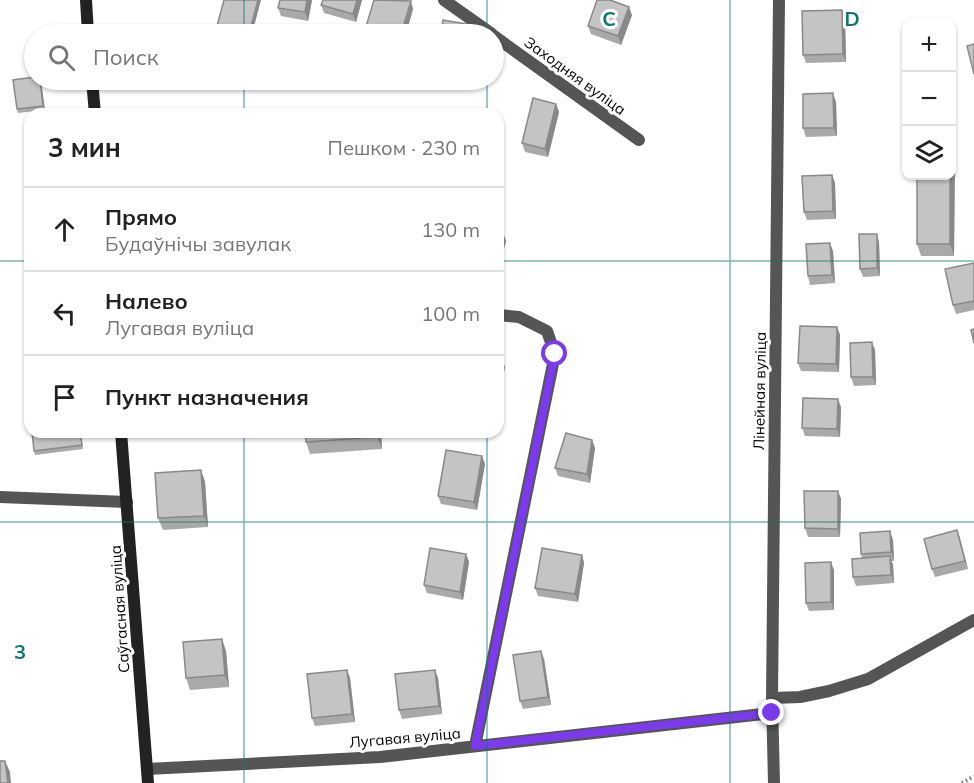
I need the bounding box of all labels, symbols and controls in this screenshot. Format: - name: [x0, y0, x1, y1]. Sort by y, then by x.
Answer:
- text: C: [602, 6, 616, 31]
- text: D: [844, 6, 860, 31]
- map controls: [902, 18, 956, 180]
- button: +: [902, 18, 956, 72]
- search box: [24, 24, 504, 90]
- street label: Заходняя вуліца: [521, 32, 630, 119]
- icon: search: [45, 41, 78, 74]
- text: Поиск: [93, 43, 159, 71]
- button: −: [902, 72, 956, 126]
- button: layers: [902, 126, 956, 180]
- text: 3 мин: [48, 131, 121, 164]
- text: Пешком · 230 m: [328, 135, 480, 160]
- text: Прямо: [105, 203, 177, 231]
- icon: ahead: [48, 213, 81, 246]
- text: 130 m: [421, 217, 480, 242]
- text: Будаўнічы завулак: [105, 231, 291, 256]
- text: Налево: [105, 287, 188, 315]
- icon: left: [48, 297, 81, 330]
- text: 100 m: [421, 301, 480, 326]
- text: Лугавая вуліца: [105, 315, 254, 340]
- street label: Лінейная вуліца: [749, 332, 770, 450]
- route start: [541, 340, 567, 366]
- icon: arrive: [48, 381, 81, 414]
- text: Пункт назначения: [105, 383, 309, 411]
- street label: Саўгасная вуліца: [106, 545, 133, 674]
- text: 3: [14, 639, 26, 664]
- route end: [758, 699, 784, 725]
- street label: Лугавая вуліца: [348, 723, 462, 752]

